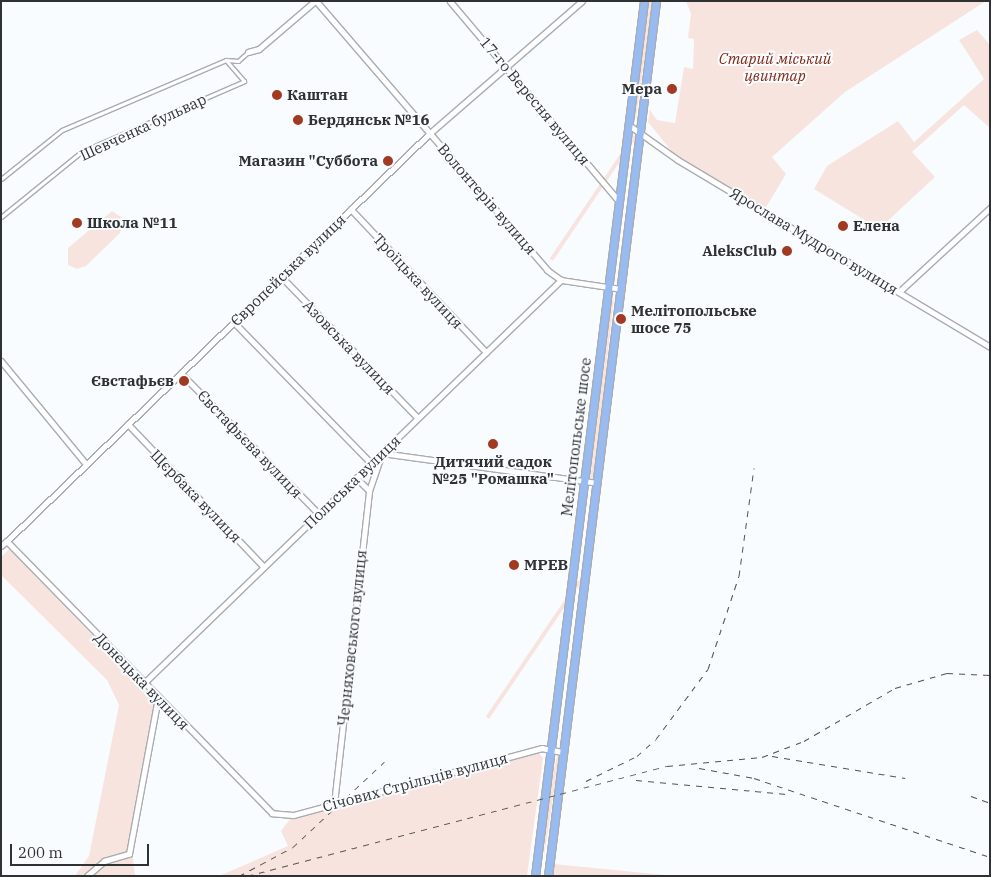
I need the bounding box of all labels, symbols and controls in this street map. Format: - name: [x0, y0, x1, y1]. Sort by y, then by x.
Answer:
- street label: 17-го Вересня вулиця: [476, 33, 594, 169]
- park label: Старий міський цвинтар: [719, 49, 831, 84]
- place label: Мера: [622, 80, 662, 98]
- marker: Мера: [666, 83, 678, 95]
- place label: Каштан: [287, 86, 348, 104]
- marker: Каштан: [271, 89, 283, 101]
- street label: Шевченка бульвар: [77, 90, 209, 164]
- place label: Бердянськ №16: [308, 111, 430, 129]
- marker: Бердянськ №16: [292, 114, 304, 126]
- street label: Волонтерів вулиця: [434, 140, 540, 258]
- place label: Магазин "Суббота: [238, 152, 378, 170]
- marker: Магазин "Суббота: [382, 155, 394, 167]
- street label: Ярослава Мудрого вулиця: [727, 184, 901, 298]
- street label: Європейська вулиця: [227, 210, 349, 330]
- place label: Школа №11: [87, 214, 177, 232]
- marker: Школа №11: [71, 217, 83, 229]
- place label: Елена: [853, 217, 900, 235]
- marker: Елена: [837, 220, 849, 232]
- street label: Троїцька вулиця: [369, 230, 467, 332]
- place label: AleksClub: [702, 242, 777, 260]
- marker: AleksClub: [781, 245, 793, 257]
- street label: Азовська вулиця: [299, 296, 399, 398]
- place label: Мелітопольське шосе 75: [631, 301, 757, 336]
- marker: Мелітопольське шосе 75: [615, 313, 627, 325]
- street label: Мелітопольське шосе: [557, 357, 595, 517]
- place label: Євстафьєв: [91, 372, 174, 390]
- marker: Євстафьєв: [178, 375, 190, 387]
- street label: Євстафьєва вулиця: [194, 386, 306, 502]
- street label: Польська вулиця: [300, 431, 404, 533]
- marker: Дитячий садок №25 "Ромашка": [487, 438, 499, 450]
- street label: Щєрбака вулиця: [147, 446, 245, 546]
- place label: Дитячий садок №25 "Ромашка": [432, 452, 554, 487]
- street label: Черняховського вулиця: [334, 549, 370, 727]
- place label: МРЕВ: [524, 556, 568, 574]
- marker: МРЕВ: [508, 559, 520, 571]
- street label: Донецька вулиця: [91, 629, 193, 733]
- street label: Січових Стрільців вулиця: [320, 749, 510, 815]
- scale bar: [12, 834, 151, 866]
- text: 200 m: [18, 843, 63, 862]

